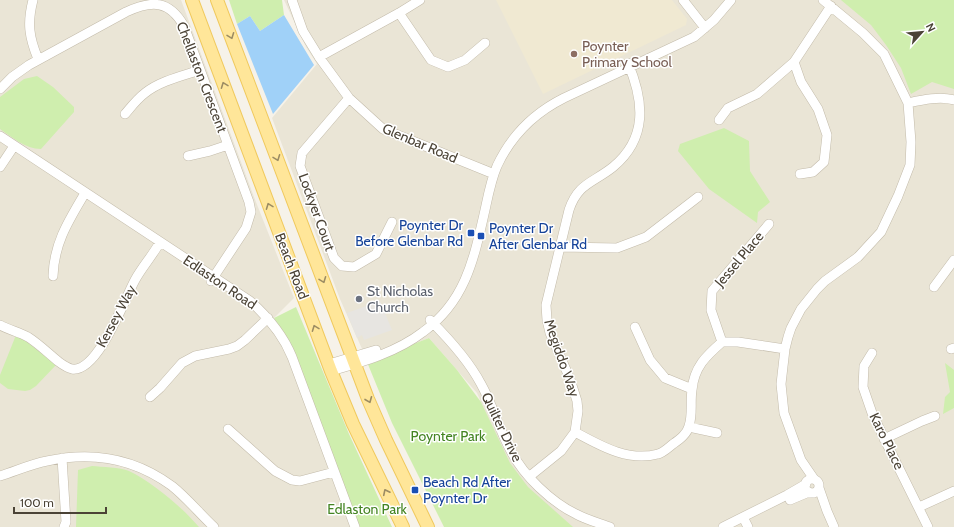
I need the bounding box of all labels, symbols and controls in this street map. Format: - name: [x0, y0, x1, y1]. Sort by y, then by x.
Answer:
- north arrow: [902, 12, 942, 52]
- street label: Chellaston Crescent: [173, 19, 232, 135]
- text: N: [923, 21, 939, 34]
- one-way arrow: [227, 33, 235, 40]
- place label: Poynter Primary School: [582, 37, 672, 71]
- marker: Poynter Primary School: [569, 49, 579, 59]
- one-way arrow: [220, 81, 228, 88]
- street label: Glenbar Road: [380, 119, 460, 167]
- one-way arrow: [273, 155, 281, 162]
- street label: Lockyer Court: [295, 171, 339, 254]
- one-way arrow: [266, 203, 274, 210]
- place label: Poynter Dr Before Glenbar Rd: [355, 216, 464, 250]
- place label: Poynter Dr After Glenbar Rd: [489, 219, 587, 253]
- street label: Jessel Place: [710, 227, 767, 291]
- marker: Poynter Dr Before Glenbar Rd: [466, 228, 476, 238]
- street label: Beach Road: [271, 230, 313, 302]
- marker: Poynter Dr After Glenbar Rd: [476, 231, 486, 241]
- street label: Edlaston Road: [180, 251, 260, 313]
- one-way arrow: [319, 276, 327, 283]
- street label: Kersey Way: [92, 282, 140, 350]
- place label: St Nicholas Church: [367, 282, 433, 316]
- marker: St Nicholas Church: [354, 294, 364, 304]
- street label: Megiddo Way: [540, 317, 584, 399]
- one-way arrow: [312, 324, 320, 331]
- street label: Quilter Drive: [477, 389, 527, 465]
- one-way arrow: [364, 396, 372, 404]
- street label: Karo Place: [866, 410, 908, 472]
- park label: Poynter Park: [411, 427, 486, 445]
- place label: Beach Rd After Poynter Dr: [423, 473, 511, 507]
- marker: Beach Rd After Poynter Dr: [410, 485, 420, 495]
- scale bar: [14, 489, 106, 515]
- one-way arrow: [383, 489, 391, 496]
- text: 100 m: [20, 495, 54, 510]
- park label: Edlaston Park: [327, 500, 408, 518]

